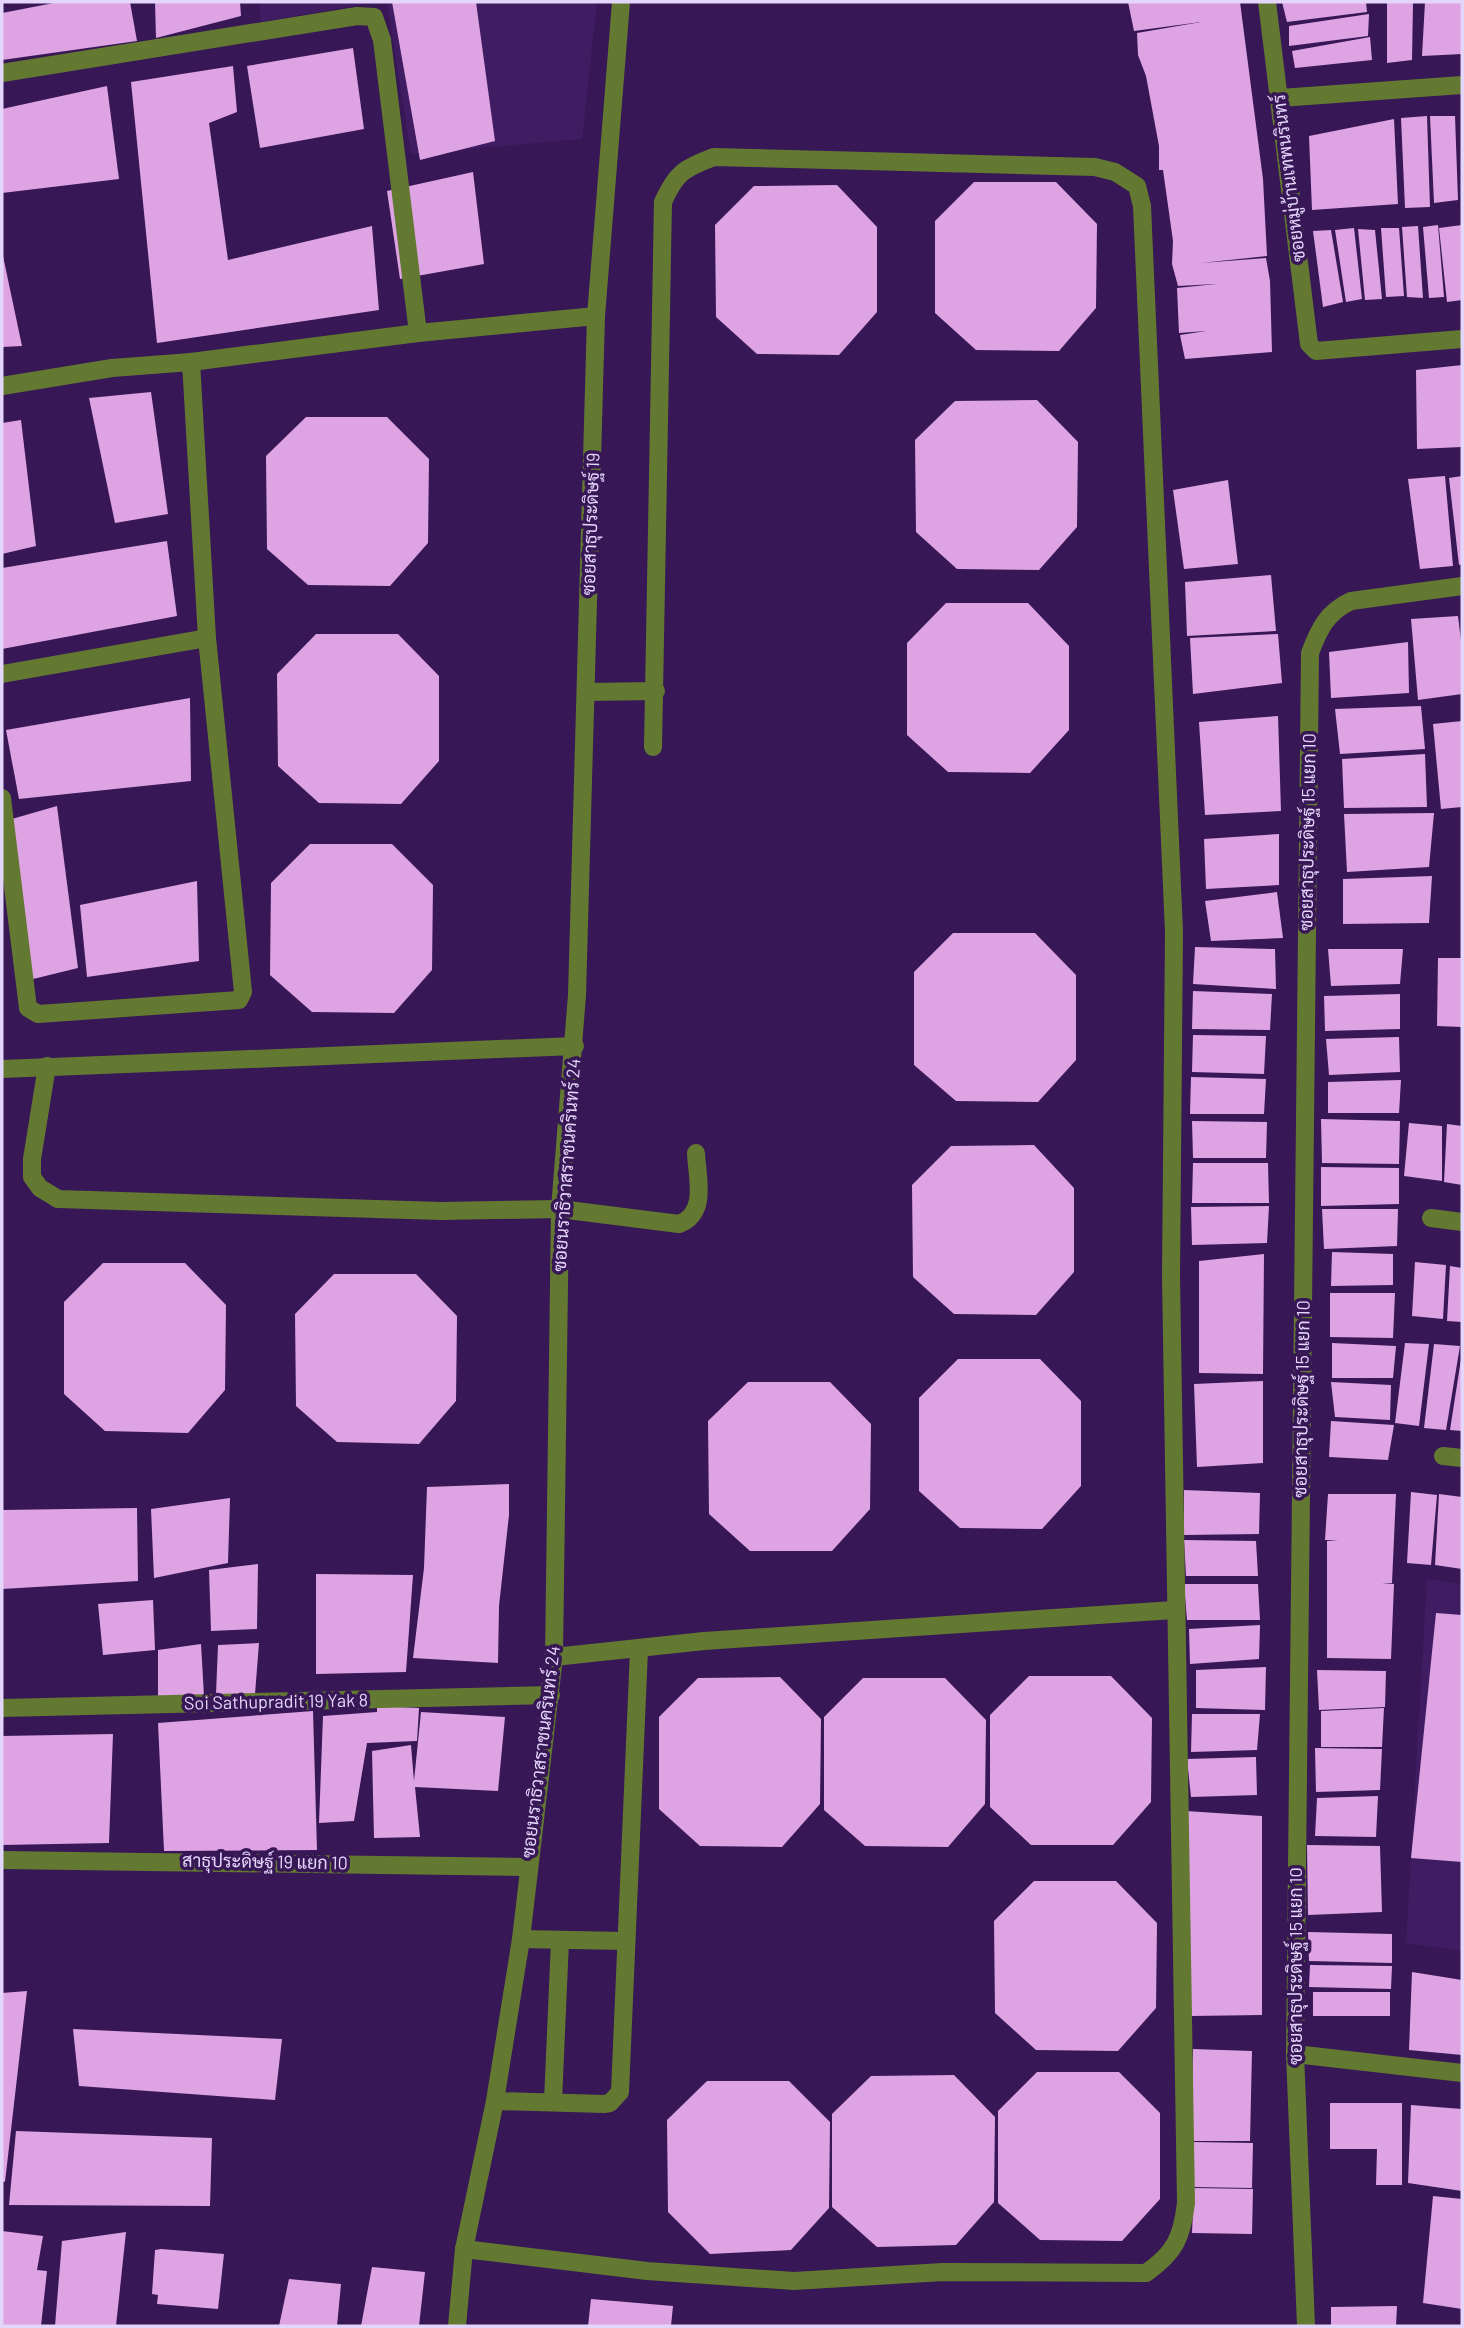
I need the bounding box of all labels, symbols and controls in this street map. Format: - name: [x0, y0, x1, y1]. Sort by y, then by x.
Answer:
- street label: ซอยหมู่บ้านเทพนรินทร์: [1266, 92, 1312, 263]
- street label: ซอยสาธุประดิษฐ์ 19: [576, 452, 605, 596]
- street label: ซอยสาธุประดิษฐ์ 15 แยก 10: [1293, 733, 1322, 931]
- street label: ซอยนราธิวาสราชนครินทร์ 24: [547, 1058, 584, 1272]
- street label: ซอยสาธุประดิษฐ์ 15 แยก 10: [1287, 1300, 1316, 1498]
- street label: ซอยนราธิวาสราชนครินทร์ 24: [515, 1644, 564, 1859]
- street label: Soi Sathupradit 19 Yak 8: [184, 1688, 368, 1714]
- street label: สาธุประดิษฐ์ 19 แยก 10: [182, 1848, 348, 1875]
- street label: ซอยสาธุประดิษฐ์ 15 แยก 10: [1283, 1867, 1308, 2065]

